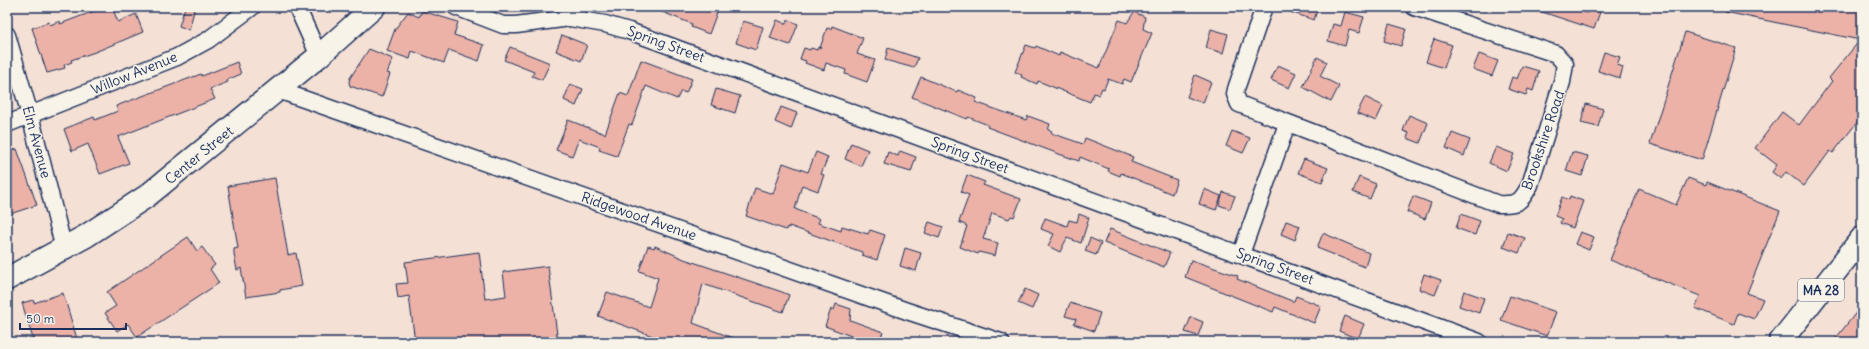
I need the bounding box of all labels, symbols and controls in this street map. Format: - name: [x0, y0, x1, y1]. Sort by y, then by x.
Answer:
- street label: Spring Street: [625, 22, 708, 66]
- street label: Willow Avenue: [88, 48, 180, 98]
- street label: Brookshire Road: [1518, 88, 1568, 192]
- street label: Elm Avenue: [19, 104, 55, 180]
- street label: Center Street: [161, 122, 237, 188]
- street label: Spring Street: [929, 133, 1012, 177]
- street label: Ridgewood Avenue: [579, 188, 699, 244]
- street label: Spring Street: [1234, 244, 1317, 288]
- road number: MA 28: [1798, 279, 1844, 301]
- scale bar: [20, 305, 126, 331]
- text: 50 m: [26, 311, 55, 326]

